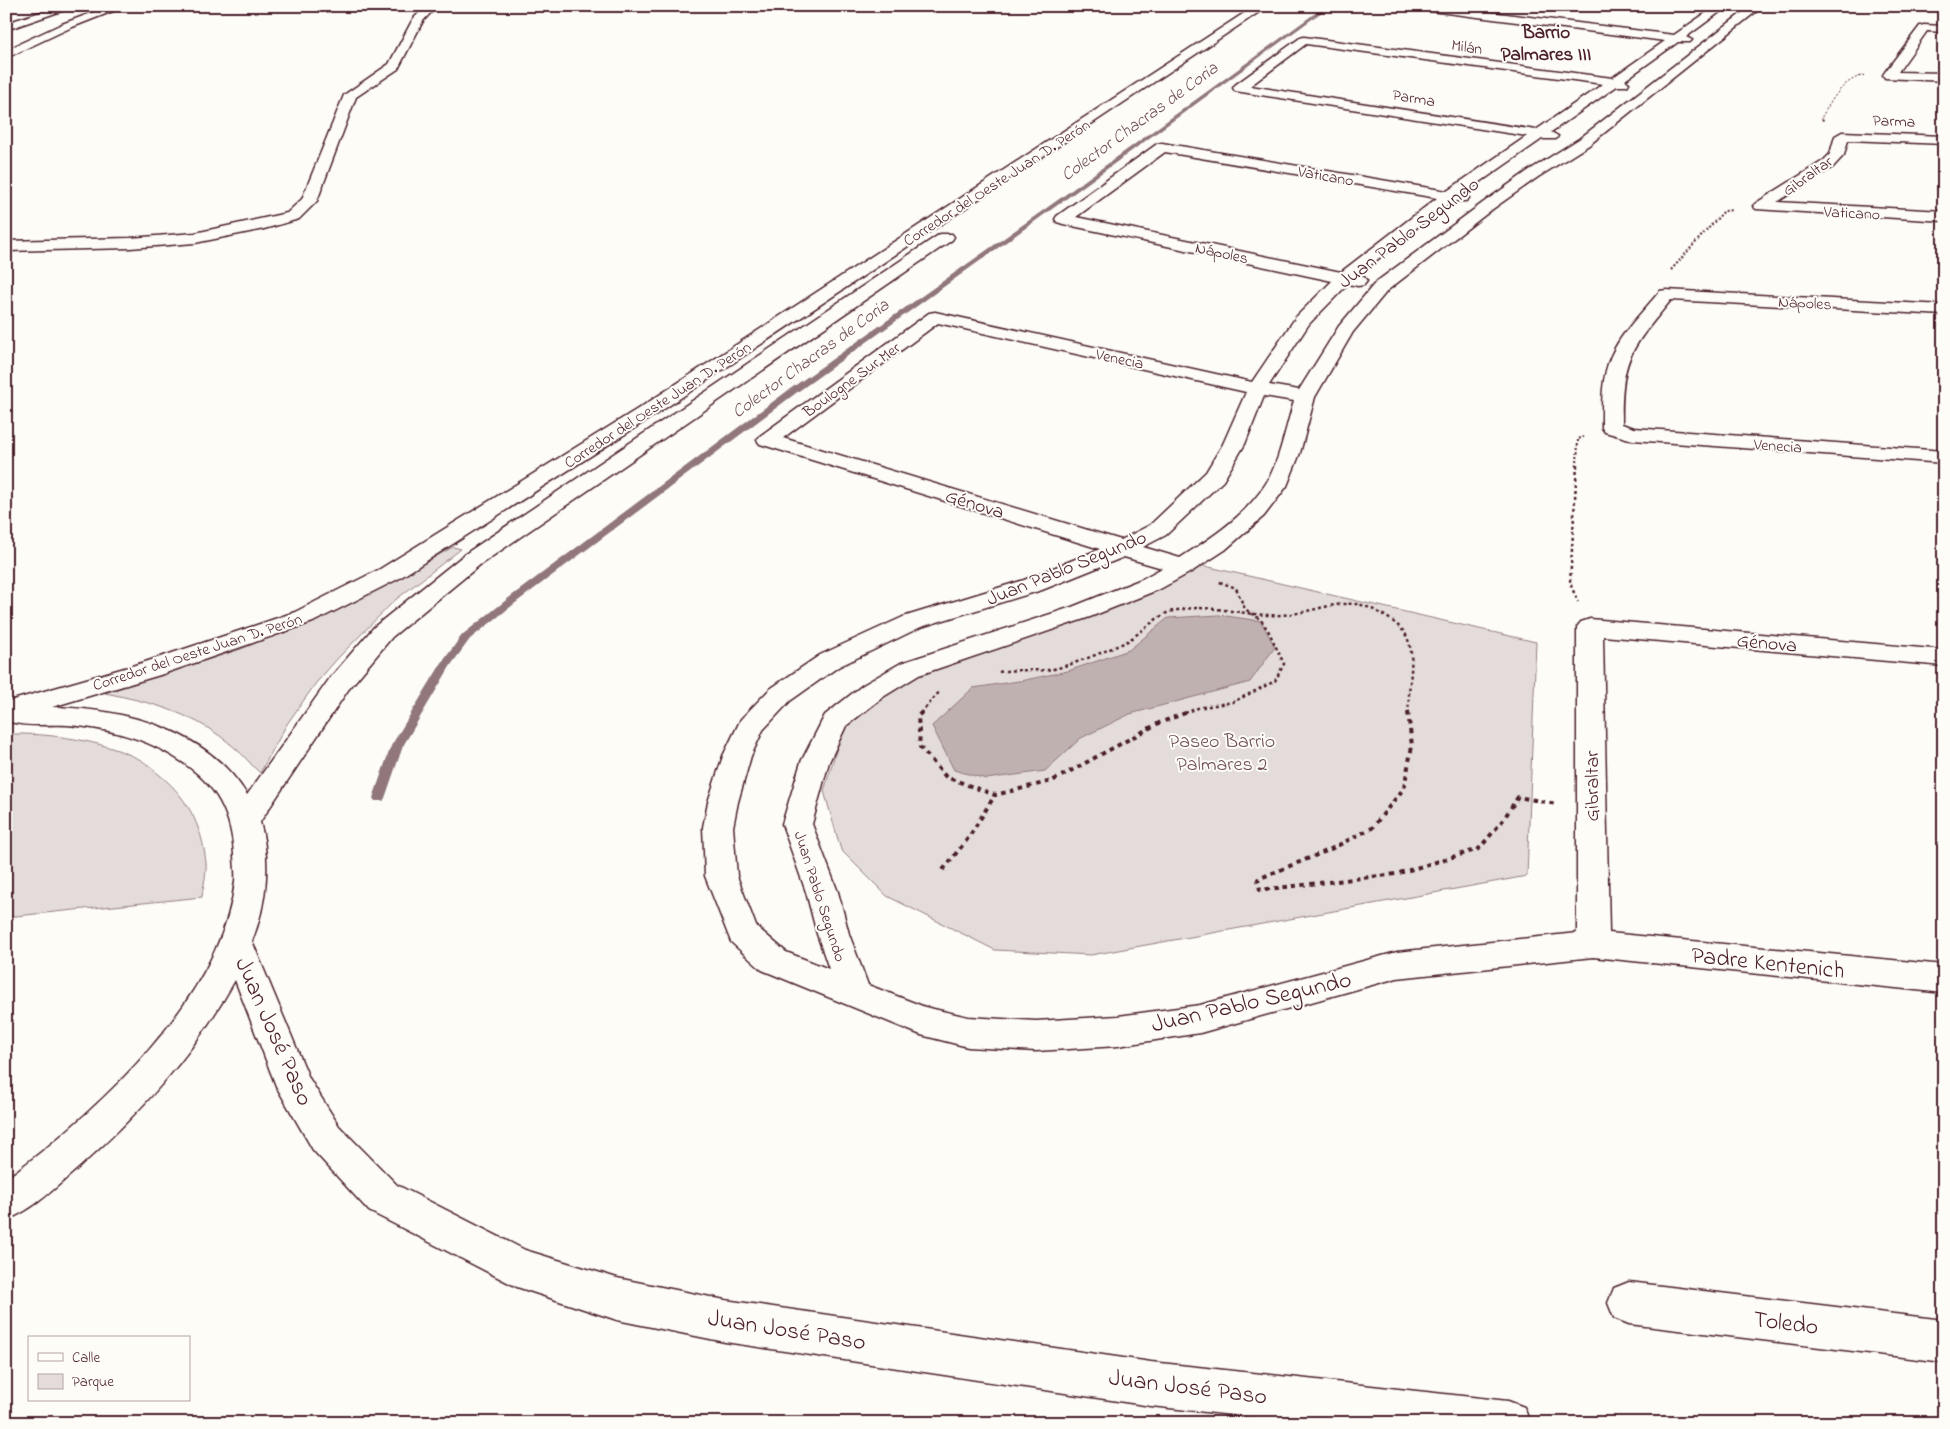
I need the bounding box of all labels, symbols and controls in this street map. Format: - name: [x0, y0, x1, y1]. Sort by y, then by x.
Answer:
- district label: Barrio Palmares III: [1501, 20, 1591, 69]
- street label: Milán: [1450, 34, 1484, 62]
- water label: Colector Chacras de Coria: [1056, 56, 1224, 189]
- street label: Parma: [1391, 84, 1437, 114]
- street label: Parma: [1872, 109, 1916, 135]
- street label: Corredor del Oeste Juan D. Perón: [899, 114, 1095, 253]
- street label: Gibraltar: [1778, 151, 1838, 203]
- street label: Vaticano: [1295, 160, 1355, 194]
- street label: Juan Pablo Segundo: [1333, 171, 1487, 298]
- street label: Vaticano: [1822, 200, 1881, 227]
- street label: Nápoles: [1193, 237, 1250, 271]
- street label: Nápoles: [1778, 291, 1832, 317]
- water label: Colector Chacras de Coria: [727, 293, 895, 426]
- street label: Corredor del Oeste Juan D. Perón: [560, 336, 756, 475]
- street label: Boulogne Sur Mer: [798, 337, 906, 425]
- street label: Venecia: [1092, 343, 1146, 377]
- street label: Venecia: [1752, 433, 1803, 461]
- street label: Génova: [941, 483, 1007, 528]
- street label: Juan Pablo Segundo: [983, 524, 1152, 616]
- street label: Corredor del Oeste Juan D. Perón: [90, 608, 305, 698]
- street label: Génova: [1735, 627, 1798, 662]
- park label: Paseo Barrio Palmares 2: [1169, 728, 1275, 780]
- street label: Gibraltar: [1579, 750, 1608, 821]
- street label: Juan Pablo Segundo: [787, 828, 852, 965]
- street label: Padre Kentenich: [1689, 939, 1846, 990]
- street label: Juan José Paso: [224, 952, 321, 1112]
- street label: Juan Pablo Segundo: [1148, 963, 1355, 1043]
- street label: Juan José Paso: [705, 1302, 868, 1361]
- street label: Toledo: [1751, 1303, 1820, 1346]
- legend: [28, 1336, 190, 1402]
- text: Calle: [72, 1347, 100, 1369]
- street label: Juan José Paso: [1106, 1361, 1269, 1416]
- text: Parque: [72, 1371, 114, 1393]

